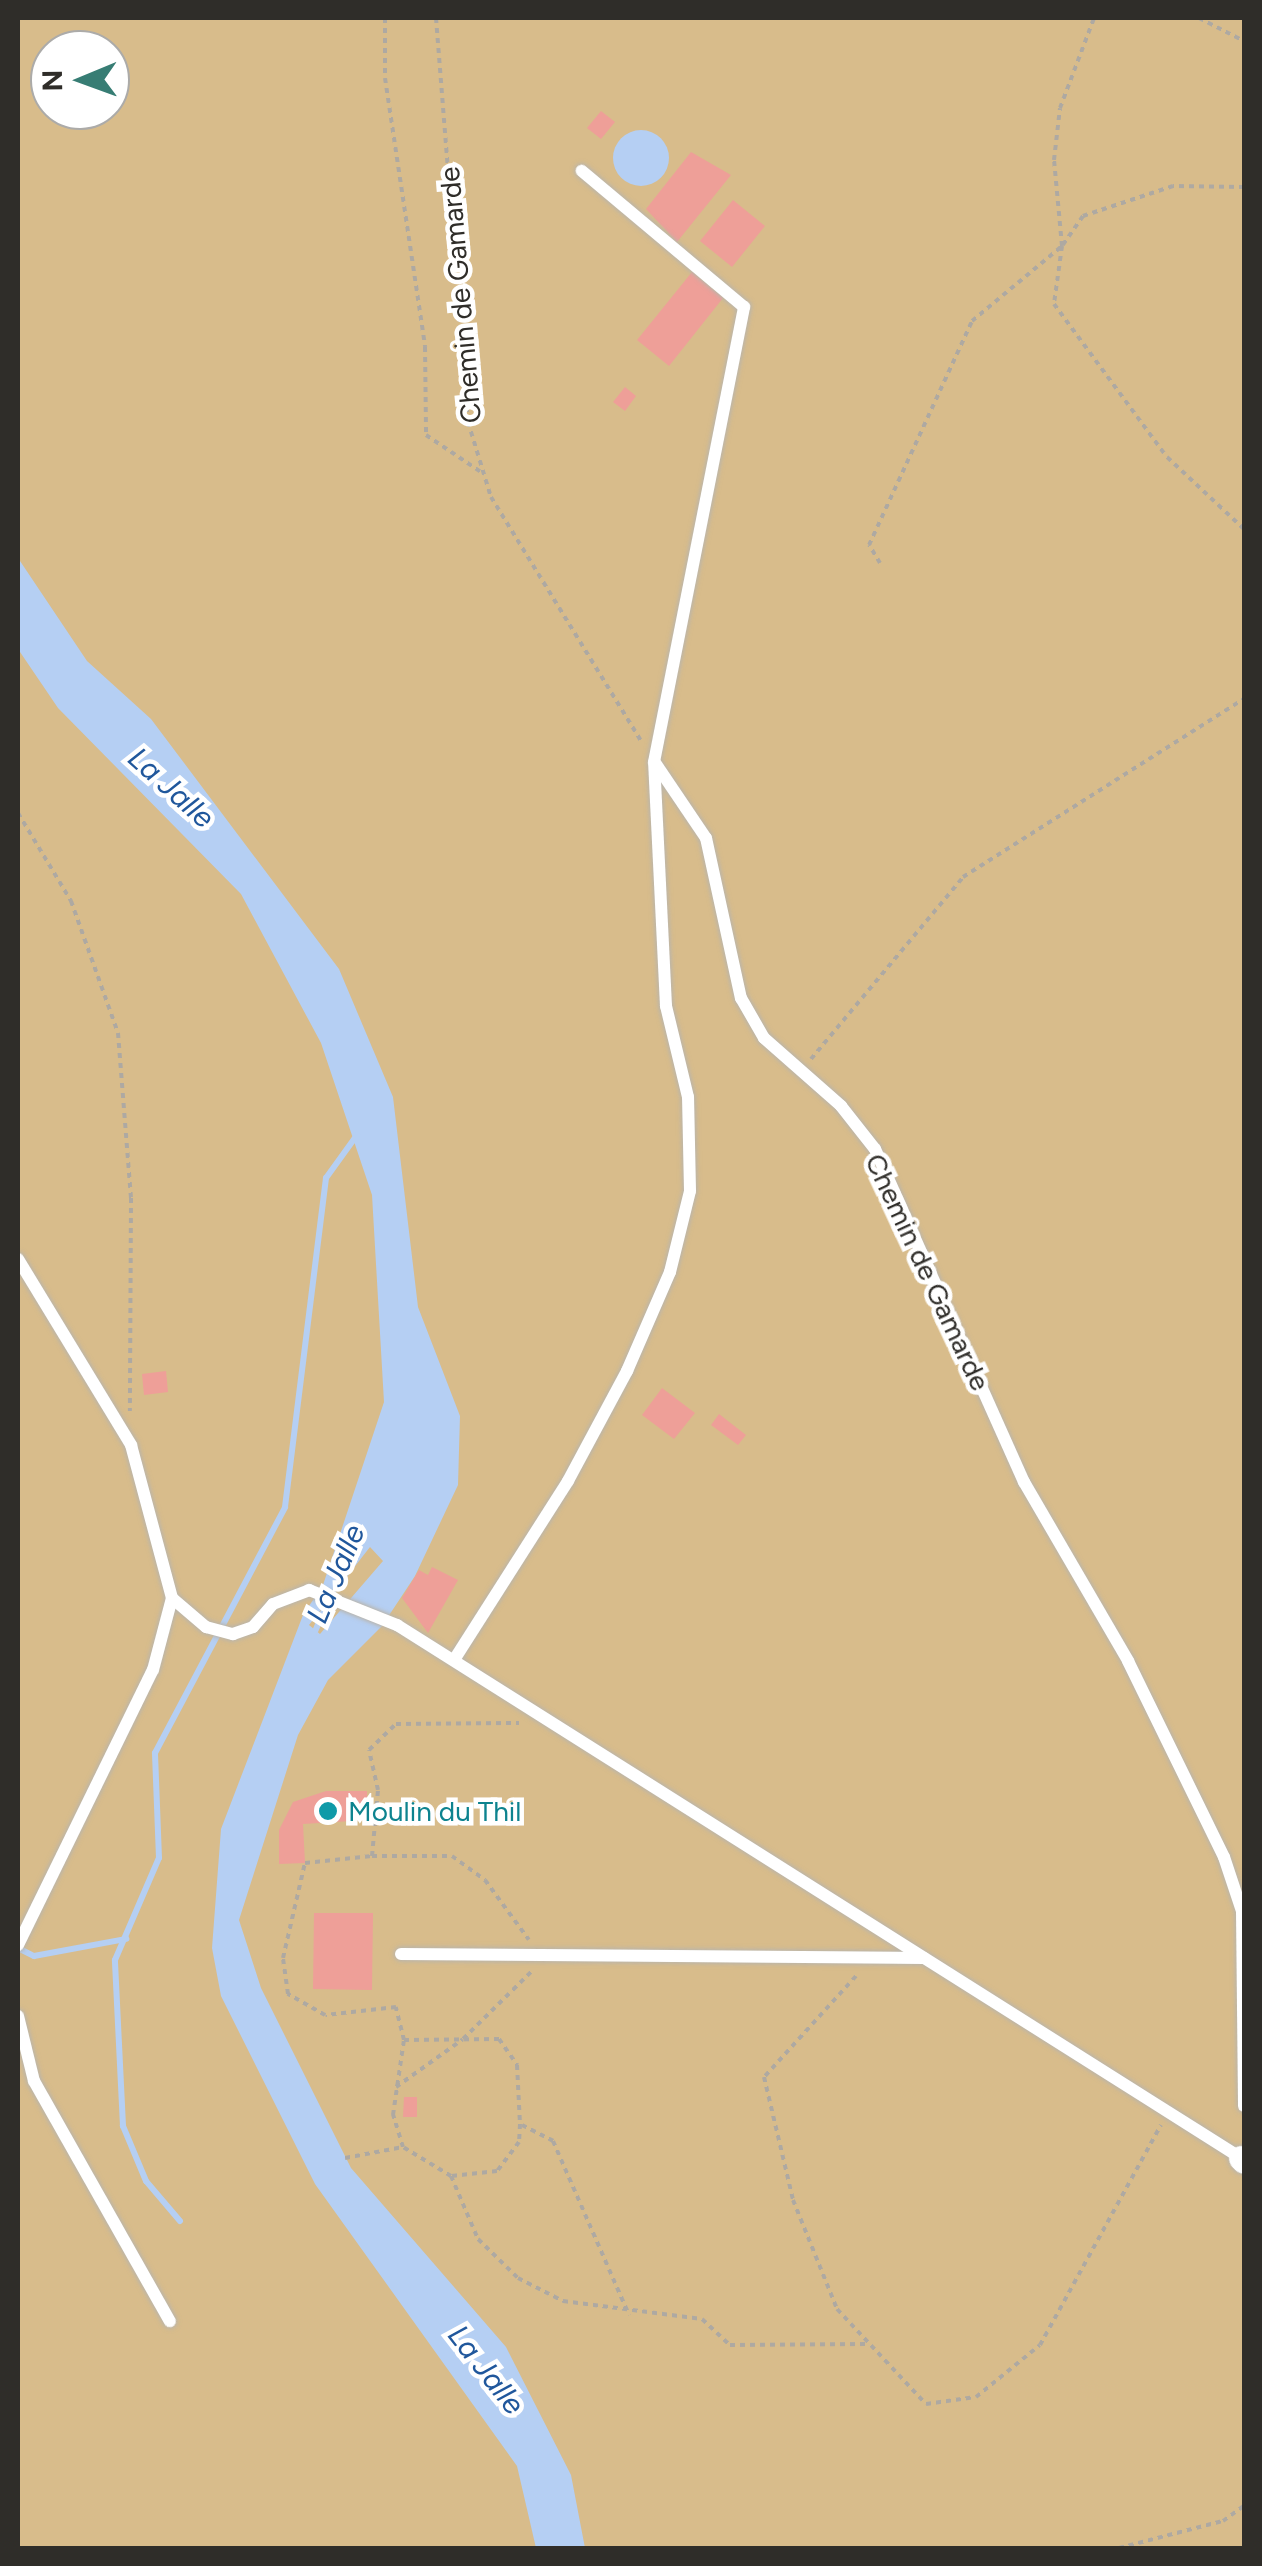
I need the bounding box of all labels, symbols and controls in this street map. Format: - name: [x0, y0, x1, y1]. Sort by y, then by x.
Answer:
- north arrow: [30, 30, 130, 130]
- text: N: [35, 69, 69, 92]
- street label: Chemin de Gamarde: [432, 165, 488, 425]
- water label: La Jalle: [121, 740, 221, 836]
- street label: Chemin de Gamarde: [858, 1148, 998, 1396]
- water label: La Jalle: [299, 1519, 373, 1629]
- place label: Moulin du Thil: [348, 1794, 521, 1828]
- marker: Moulin du Thil: [317, 1800, 339, 1822]
- water label: La Jalle: [440, 2318, 532, 2422]

